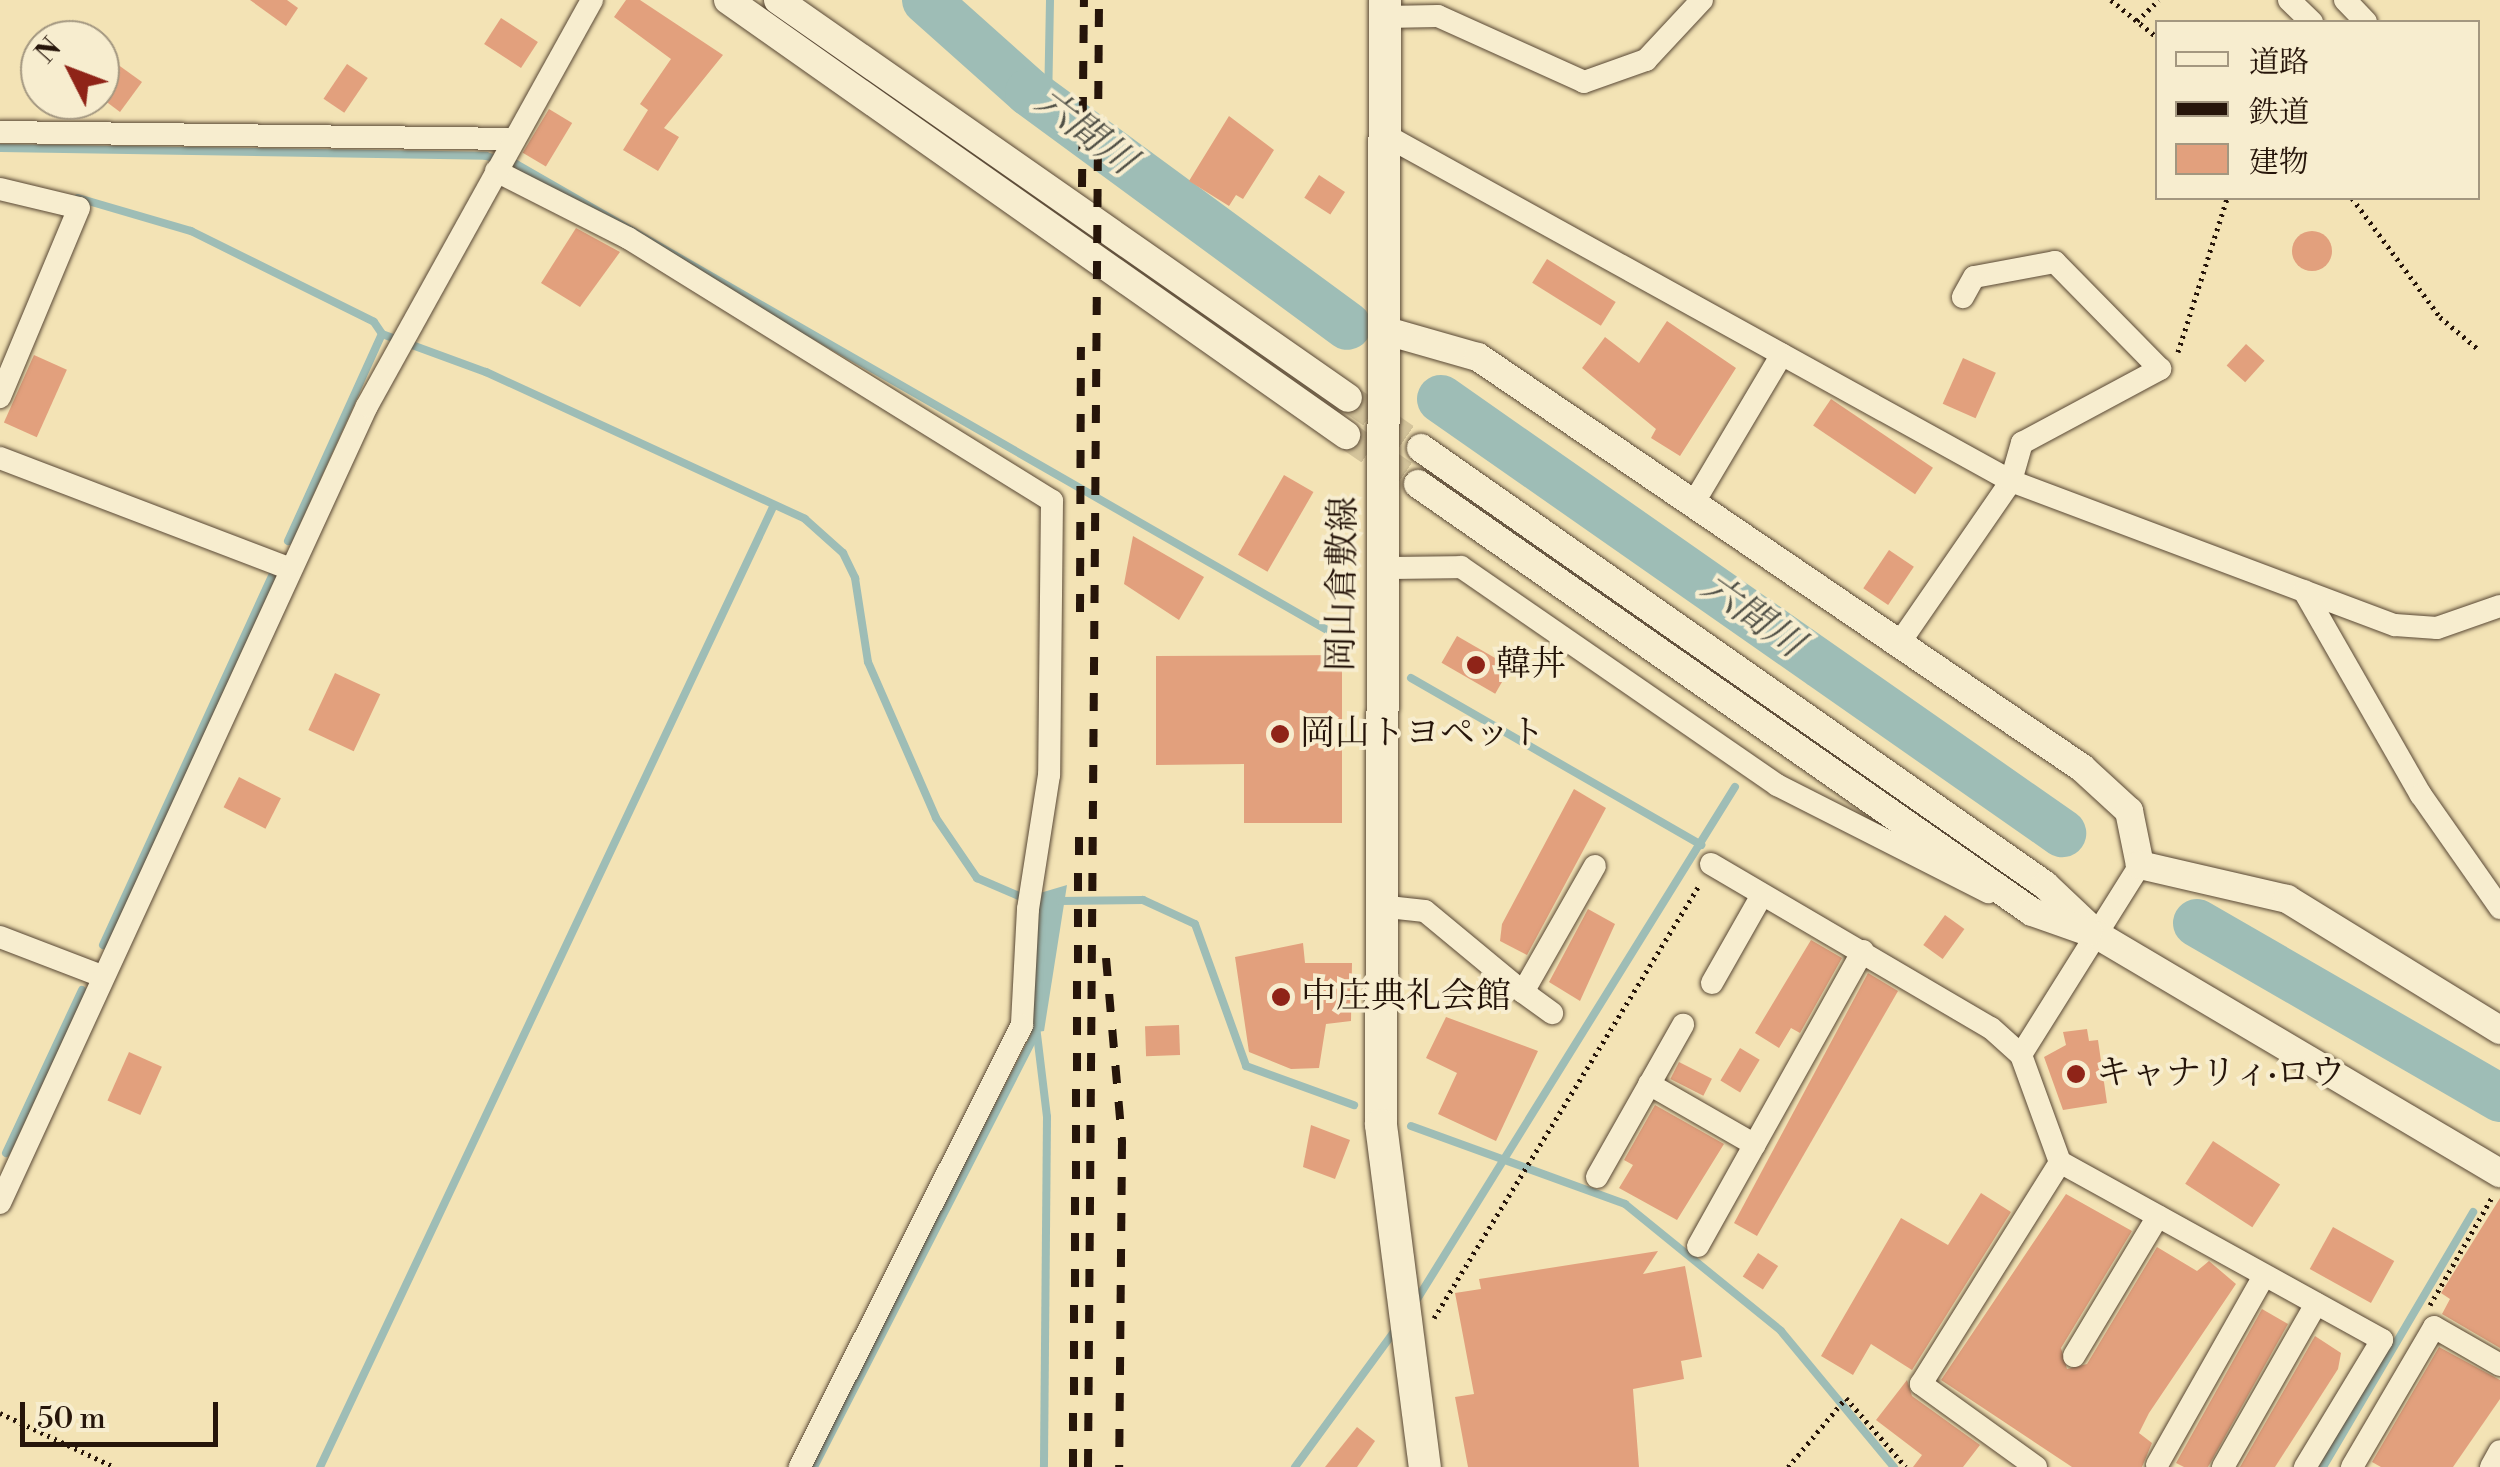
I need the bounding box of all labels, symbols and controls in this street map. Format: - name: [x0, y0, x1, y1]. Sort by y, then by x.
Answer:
- north arrow: [20, 20, 120, 120]
- legend: [2155, 20, 2480, 200]
- text: N: [28, 31, 69, 71]
- text: 道路: [2249, 44, 2309, 82]
- water label: 六間川: [1026, 79, 1144, 185]
- text: 鉄道: [2249, 94, 2309, 132]
- text: 建物: [2249, 144, 2309, 182]
- street label: 岡山倉敷線: [1320, 496, 1366, 672]
- water label: 六間川: [1692, 565, 1812, 667]
- place label: 韓丼: [1496, 644, 1566, 686]
- marker: 韓丼: [1465, 654, 1487, 676]
- place label: 岡山トヨペット: [1300, 713, 1545, 755]
- marker: 岡山トヨペット: [1269, 723, 1291, 745]
- place label: 中庄典礼会館: [1301, 976, 1511, 1018]
- marker: 中庄典礼会館: [1270, 986, 1292, 1008]
- place label: キャナリィ·ロウ: [2096, 1053, 2347, 1095]
- marker: キャナリィ·ロウ: [2065, 1063, 2087, 1085]
- scale bar: [25, 1382, 222, 1444]
- text: 50 m: [37, 1400, 106, 1438]

